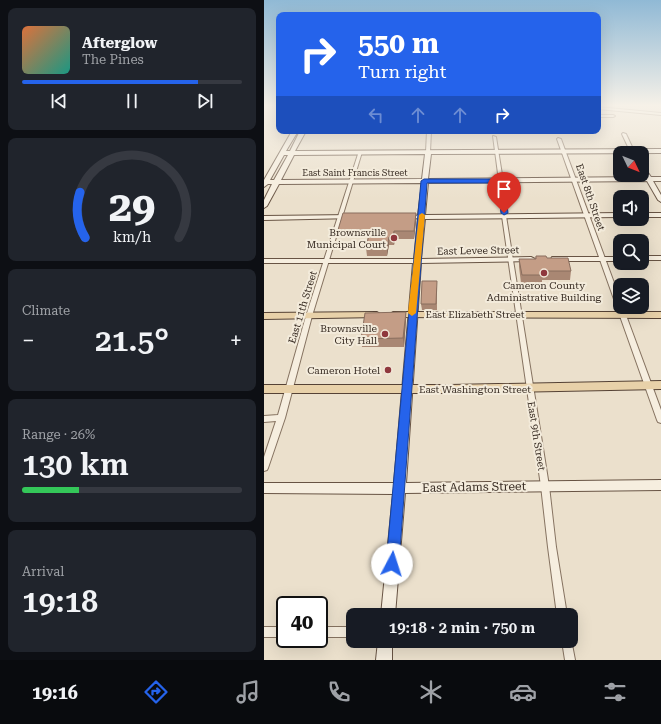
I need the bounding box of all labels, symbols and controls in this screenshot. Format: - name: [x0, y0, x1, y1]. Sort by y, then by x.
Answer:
- text: 550 m: [358, 27, 439, 60]
- icon: right: [292, 28, 344, 80]
- text: Afterglow: [82, 34, 157, 52]
- text: The Pines: [82, 52, 144, 67]
- text: Turn right: [358, 61, 446, 82]
- icon: previous: [48, 90, 70, 112]
- icon: pause: [121, 90, 143, 112]
- icon: next: [194, 90, 216, 112]
- icon: left: [365, 104, 387, 126]
- icon: ahead: [407, 104, 429, 126]
- icon: ahead: [449, 104, 471, 126]
- icon: right: [491, 104, 513, 126]
- north arrow: [613, 146, 649, 182]
- map controls: [613, 146, 649, 314]
- street label: East 8th Street: [574, 162, 607, 232]
- street label: East Saint Francis Street: [302, 168, 408, 178]
- pin: [487, 172, 521, 213]
- icon: arrive: [493, 178, 515, 200]
- text: 29: [109, 181, 155, 230]
- button: sound: [613, 190, 649, 226]
- place label: Brownsville Municipal Court: [307, 227, 386, 250]
- text: km/h: [113, 228, 151, 244]
- marker: Brownsville Municipal Court: [389, 233, 399, 243]
- button: search: [613, 234, 649, 270]
- street label: East Levee Street: [437, 244, 520, 257]
- marker: Cameron County Administrative Building: [539, 268, 549, 278]
- street label: East 11th Street: [286, 269, 319, 345]
- button: layers: [613, 278, 649, 314]
- place label: Cameron County Administrative Building: [487, 280, 602, 303]
- text: Climate: [22, 303, 70, 318]
- street label: East Elizabeth Street: [425, 309, 525, 320]
- text: 21.5°: [95, 323, 169, 358]
- place label: Brownsville City Hall: [320, 323, 377, 346]
- text: −: [22, 328, 34, 353]
- text: +: [230, 328, 242, 353]
- marker: Brownsville City Hall: [380, 329, 390, 339]
- place label: Cameron Hotel: [307, 365, 380, 376]
- marker: Cameron Hotel: [383, 365, 393, 375]
- street label: East Washington Street: [419, 384, 531, 395]
- street label: East 9th Street: [526, 401, 547, 472]
- text: Range · 26%: [22, 427, 95, 442]
- text: 130 km: [22, 447, 129, 482]
- street label: East Adams Street: [422, 479, 527, 495]
- position arrow: [371, 543, 413, 585]
- text: Arrival: [22, 564, 64, 579]
- text: 19:18: [22, 584, 98, 619]
- speed limit sign: 40: [276, 596, 328, 648]
- text: 19:18 · 2 min · 750 m: [389, 619, 535, 637]
- icon: directions: [142, 678, 170, 706]
- icon: music: [234, 678, 262, 706]
- icon: phone: [325, 678, 353, 706]
- icon: climate: [417, 678, 445, 706]
- icon: car: [509, 678, 537, 706]
- icon: filters: [601, 678, 629, 706]
- text: 19:16: [32, 682, 78, 703]

